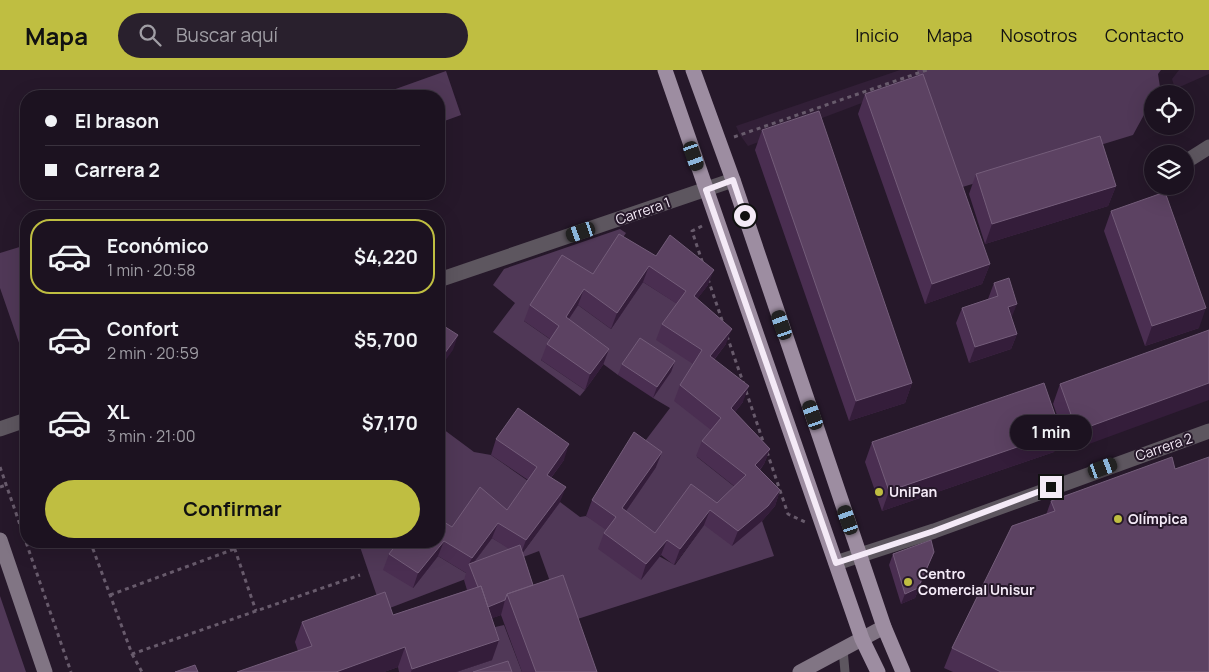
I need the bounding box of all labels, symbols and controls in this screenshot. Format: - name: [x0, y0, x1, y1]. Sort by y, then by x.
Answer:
- search box: [118, 13, 468, 58]
- text: Mapa: [25, 19, 88, 52]
- icon: search: [136, 21, 164, 49]
- text: Buscar aquí: [176, 22, 278, 48]
- text: Inicio: [855, 23, 899, 47]
- text: Mapa: [927, 23, 973, 47]
- text: Nosotros: [1001, 23, 1077, 47]
- text: Contacto: [1105, 23, 1184, 47]
- map controls: [1144, 85, 1194, 195]
- button: locate: [1144, 85, 1194, 135]
- text: El brason: [75, 108, 159, 134]
- car: [682, 139, 705, 173]
- button: layers: [1144, 145, 1194, 195]
- text: Carrera 2: [75, 157, 160, 183]
- street label: Carrera 1: [613, 192, 673, 229]
- route start: [734, 205, 756, 227]
- car: [564, 220, 597, 244]
- text: Económico: [107, 233, 209, 259]
- icon: car: [47, 234, 92, 279]
- text: $4,220: [354, 244, 418, 270]
- text: 1 min · 20:58: [107, 259, 195, 281]
- car: [770, 308, 793, 342]
- text: Confort: [107, 316, 179, 342]
- icon: car: [47, 317, 92, 362]
- text: $5,700: [354, 327, 418, 353]
- text: 2 min · 20:59: [107, 342, 199, 364]
- car: [801, 398, 824, 432]
- text: XL: [107, 399, 130, 425]
- icon: car: [47, 400, 92, 445]
- text: $7,170: [362, 410, 418, 436]
- callout: 1 min: [1010, 414, 1092, 450]
- text: 1 min: [1031, 421, 1071, 443]
- text: 3 min · 21:00: [107, 425, 196, 447]
- street label: Carrera 2: [1133, 428, 1195, 465]
- car: [1086, 456, 1119, 480]
- route end: [1040, 476, 1062, 498]
- button: Confirmar: [45, 480, 420, 538]
- place label: UniPan: [889, 482, 937, 501]
- marker: UniPan: [873, 486, 885, 498]
- car: [836, 503, 859, 537]
- place label: Olímpica: [1128, 509, 1188, 528]
- marker: Olímpica: [1112, 513, 1124, 525]
- place label: Centro Comercial Unisur: [918, 564, 1035, 599]
- marker: Centro Comercial Unisur: [902, 576, 914, 588]

